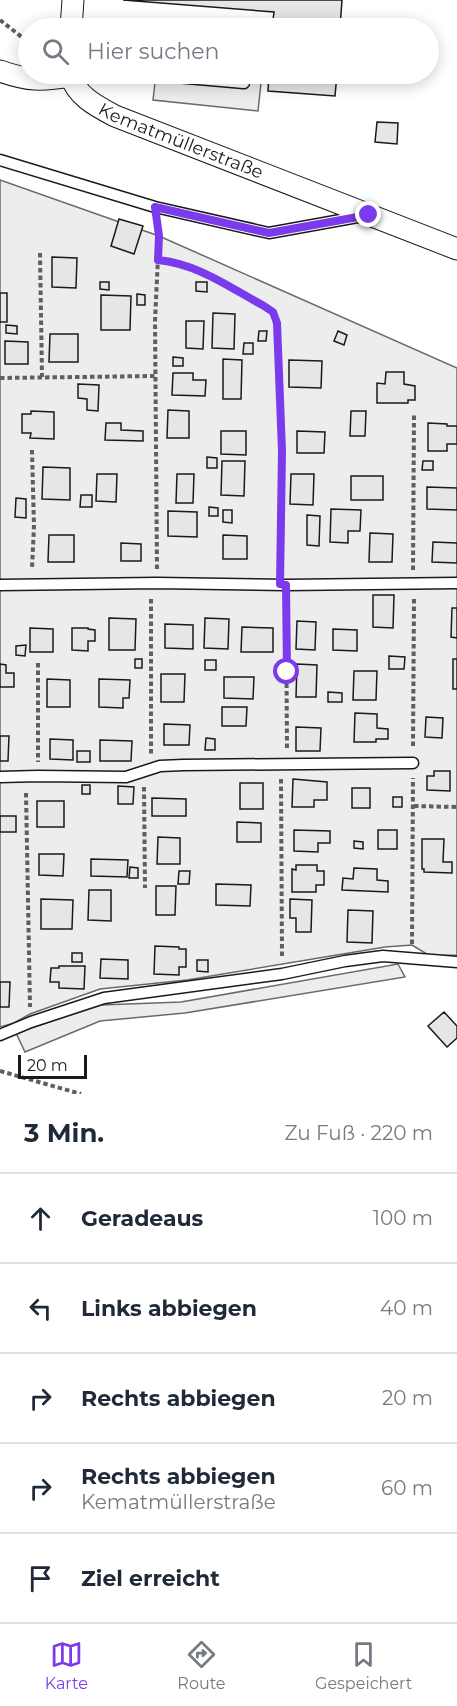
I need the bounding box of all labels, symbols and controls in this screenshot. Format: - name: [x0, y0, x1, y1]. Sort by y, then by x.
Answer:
- search box: [18, 18, 439, 84]
- icon: search: [39, 35, 72, 68]
- text: Hier suchen: [87, 38, 219, 65]
- street label: Kematmüllerstraße: [95, 98, 267, 184]
- route end: [355, 201, 381, 227]
- route start: [273, 658, 299, 684]
- scale bar: [18, 1052, 87, 1080]
- text: 20 m: [27, 1056, 68, 1075]
- text: 3 Min.: [24, 1117, 104, 1149]
- text: Zu Fuß · 220 m: [284, 1121, 433, 1145]
- icon: ahead: [24, 1202, 57, 1235]
- text: Geradeaus: [81, 1205, 203, 1232]
- text: 100 m: [373, 1206, 433, 1230]
- icon: left: [24, 1292, 57, 1325]
- text: Links abbiegen: [81, 1295, 257, 1322]
- text: 40 m: [380, 1296, 433, 1320]
- icon: right: [24, 1382, 57, 1415]
- text: Rechts abbiegen: [81, 1385, 276, 1412]
- text: 20 m: [382, 1386, 433, 1410]
- text: Rechts abbiegen: [81, 1463, 276, 1490]
- icon: right: [24, 1472, 57, 1505]
- text: 60 m: [381, 1476, 433, 1500]
- text: Kematmüllerstraße: [81, 1490, 276, 1514]
- icon: arrive: [24, 1562, 57, 1595]
- text: Ziel erreicht: [81, 1565, 220, 1592]
- tab: Karte: [45, 1638, 88, 1693]
- tab: Route: [177, 1638, 226, 1693]
- tab: Gespeichert: [315, 1638, 412, 1693]

